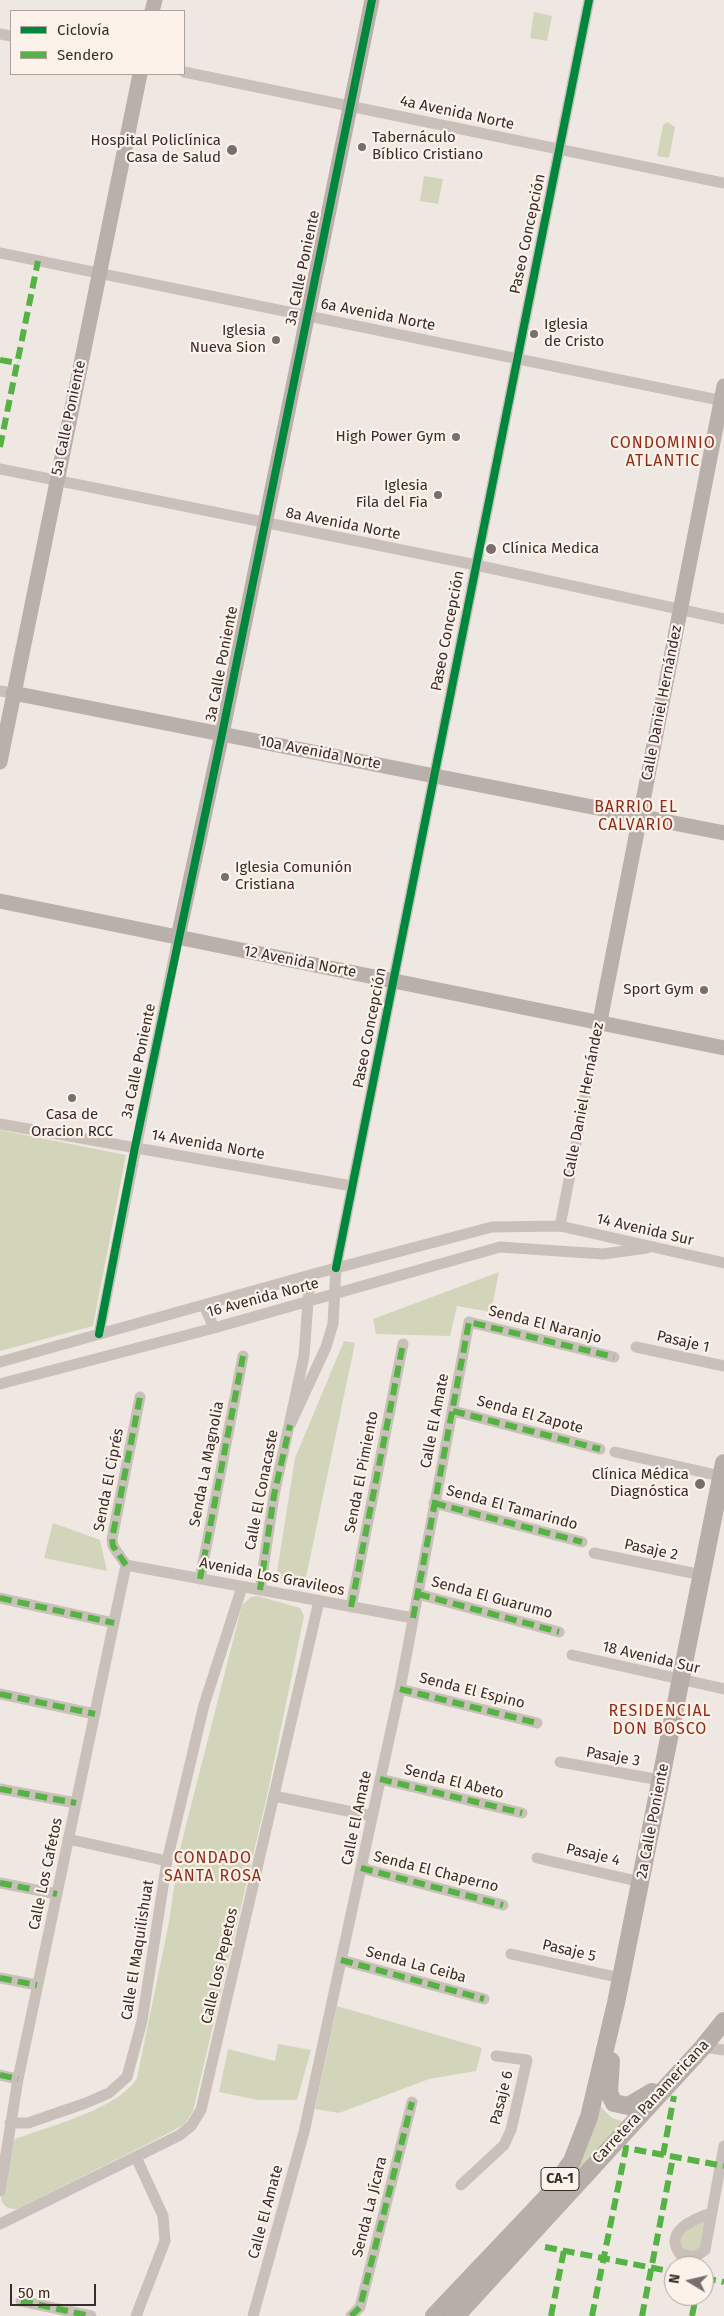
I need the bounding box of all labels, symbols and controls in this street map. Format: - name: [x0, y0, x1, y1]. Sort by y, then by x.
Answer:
- legend: [10, 10, 185, 75]
- text: Ciclovía: [57, 21, 110, 39]
- text: Sendero: [57, 46, 113, 64]
- street label: 4a Avenida Norte: [398, 92, 516, 134]
- place label: Tabernáculo Bíblico Cristiano: [372, 129, 483, 164]
- place label: Hospital Policlínica Casa de Salud: [91, 132, 221, 167]
- marker: Tabernáculo Bíblico Cristiano: [356, 141, 368, 153]
- marker: Hospital Policlínica Casa de Salud: [225, 143, 239, 157]
- street label: Paseo Concepción: [506, 172, 550, 296]
- street label: 3a Calle Poniente: [282, 209, 324, 327]
- street label: 6a Avenida Norte: [319, 295, 437, 335]
- place label: Iglesia de Cristo: [544, 316, 604, 351]
- place label: Iglesia Nueva Sion: [190, 322, 266, 357]
- marker: Iglesia de Cristo: [528, 328, 540, 340]
- marker: Iglesia Nueva Sion: [270, 334, 282, 346]
- street label: 5a Calle Poniente: [48, 359, 90, 477]
- place label: High Power Gym: [336, 428, 446, 446]
- marker: High Power Gym: [450, 431, 462, 443]
- district label: CONDOMINIO ATLANTIC: [609, 434, 717, 472]
- place label: Iglesia Fila del Fia: [356, 477, 428, 512]
- marker: Iglesia Fila del Fia: [432, 489, 444, 501]
- street label: 8a Avenida Norte: [284, 504, 402, 544]
- place label: Clínica Medica: [502, 540, 599, 558]
- marker: Clínica Medica: [484, 542, 498, 556]
- street label: Paseo Concepción: [427, 569, 469, 693]
- street label: 3a Calle Poniente: [202, 605, 242, 723]
- street label: Calle Daniel Hernández: [638, 624, 686, 782]
- street label: 10a Avenida Norte: [258, 732, 382, 774]
- district label: BARRIO EL CALVARIO: [593, 798, 679, 836]
- place label: Iglesia Comunión Cristiana: [235, 859, 352, 894]
- marker: Iglesia Comunión Cristiana: [219, 871, 231, 883]
- street label: 12 Avenida Norte: [242, 942, 358, 982]
- street label: Paseo Concepción: [349, 966, 391, 1090]
- place label: Sport Gym: [623, 981, 694, 999]
- marker: Sport Gym: [698, 984, 710, 996]
- street label: 3a Calle Poniente: [118, 1002, 160, 1120]
- street label: Calle Daniel Hernández: [560, 1021, 608, 1179]
- marker: Casa de Oracion RCC: [66, 1092, 78, 1104]
- place label: Casa de Oracion RCC: [31, 1106, 113, 1141]
- street label: 14 Avenida Norte: [150, 1126, 266, 1164]
- street label: 14 Avenida Sur: [595, 1210, 695, 1250]
- street label: 16 Avenida Norte: [205, 1274, 321, 1322]
- street label: Senda El Naranjo: [486, 1302, 604, 1348]
- street label: Pasaje 1: [655, 1327, 711, 1357]
- street label: Calle El Amate: [417, 1372, 453, 1470]
- street label: Senda El Zapote: [475, 1392, 585, 1438]
- street label: Senda La Magnolia: [186, 1400, 228, 1528]
- street label: Senda El Pimiento: [341, 1410, 383, 1534]
- street label: Senda El Ciprés: [90, 1427, 128, 1533]
- street label: Calle El Conacaste: [241, 1428, 283, 1552]
- place label: Clínica Médica Diagnóstica: [592, 1466, 689, 1501]
- marker: Clínica Médica Diagnóstica: [693, 1477, 707, 1491]
- street label: Senda El Tamarindo: [444, 1482, 580, 1534]
- street label: Pasaje 2: [622, 1536, 680, 1564]
- street label: Avenida Los Gravileos: [198, 1554, 346, 1600]
- street label: Senda El Guarumo: [429, 1573, 555, 1623]
- street label: 18 Avenida Sur: [600, 1638, 702, 1678]
- street label: Senda El Espino: [417, 1669, 527, 1713]
- district label: RESIDENCIAL DON BOSCO: [607, 1702, 713, 1740]
- street label: Pasaje 3: [585, 1743, 641, 1771]
- street label: Senda El Abeto: [402, 1761, 506, 1803]
- street label: 2a Calle Poniente: [633, 1762, 673, 1880]
- street label: Calle El Amate: [338, 1769, 376, 1867]
- street label: Calle Los Cafetos: [25, 1816, 67, 1932]
- street label: Pasaje 4: [564, 1840, 622, 1870]
- street label: Senda El Chaperno: [372, 1848, 500, 1896]
- district label: CONDADO SANTA ROSA: [163, 1849, 263, 1887]
- street label: Calle El Maquilishuat: [118, 1879, 158, 2021]
- street label: Calle Los Pepetos: [198, 1906, 242, 2026]
- street label: Pasaje 5: [540, 1936, 598, 1966]
- street label: Senda La Ceiba: [364, 1943, 468, 1987]
- street label: Carretera Panamericana: [589, 2036, 713, 2168]
- street label: Pasaje 6: [487, 2069, 517, 2127]
- street label: Senda La Jícara: [349, 2155, 391, 2259]
- street label: Calle El Amate: [245, 2163, 287, 2261]
- road number: CA-1: [541, 2168, 579, 2190]
- north arrow: [664, 2256, 714, 2306]
- text: N: [666, 2273, 684, 2285]
- scale bar: [12, 2274, 99, 2306]
- text: 50 m: [18, 2284, 51, 2302]

